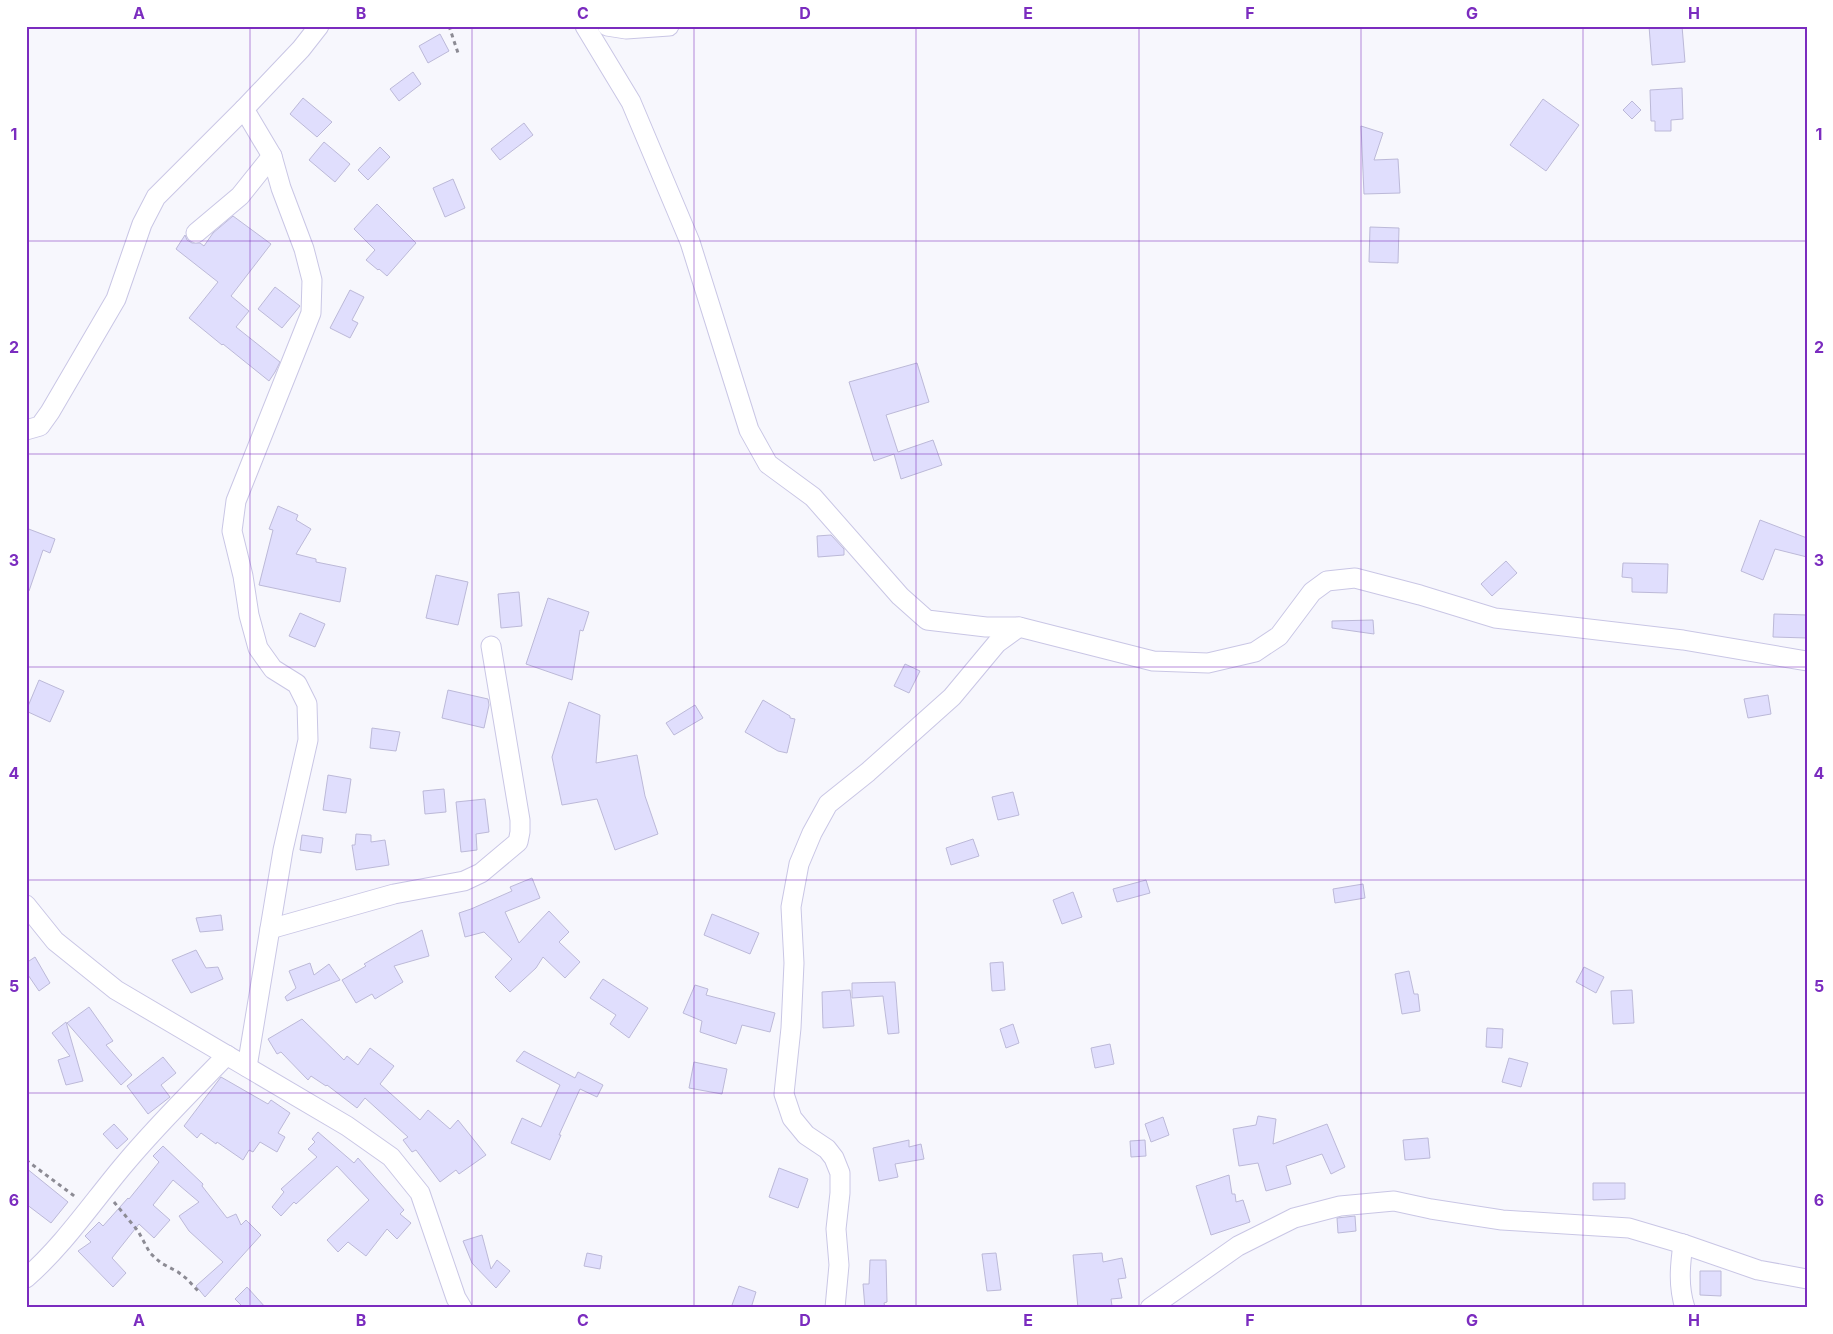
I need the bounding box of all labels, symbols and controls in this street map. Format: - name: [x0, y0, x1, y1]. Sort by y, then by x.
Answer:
- text: A: [133, 3, 145, 23]
- text: B: [356, 3, 366, 23]
- text: C: [577, 3, 589, 23]
- text: D: [799, 3, 811, 23]
- text: E: [1023, 3, 1033, 23]
- text: F: [1245, 3, 1255, 23]
- text: G: [1466, 3, 1478, 23]
- text: H: [1688, 3, 1700, 23]
- text: 1: [11, 124, 17, 144]
- text: 1: [1816, 124, 1822, 144]
- text: 2: [9, 337, 19, 357]
- text: 2: [1814, 337, 1824, 357]
- text: 3: [9, 550, 19, 570]
- text: 3: [1814, 550, 1824, 570]
- text: 4: [9, 763, 20, 783]
- text: 4: [1814, 763, 1825, 783]
- text: 5: [9, 976, 19, 996]
- text: 5: [1814, 976, 1824, 996]
- text: 6: [9, 1190, 19, 1210]
- text: 6: [1814, 1190, 1824, 1210]
- text: A: [133, 1310, 145, 1330]
- text: B: [356, 1310, 366, 1330]
- text: C: [577, 1310, 589, 1330]
- text: D: [799, 1310, 811, 1330]
- text: E: [1023, 1310, 1033, 1330]
- text: F: [1245, 1310, 1255, 1330]
- text: G: [1466, 1310, 1478, 1330]
- text: H: [1688, 1310, 1700, 1330]

